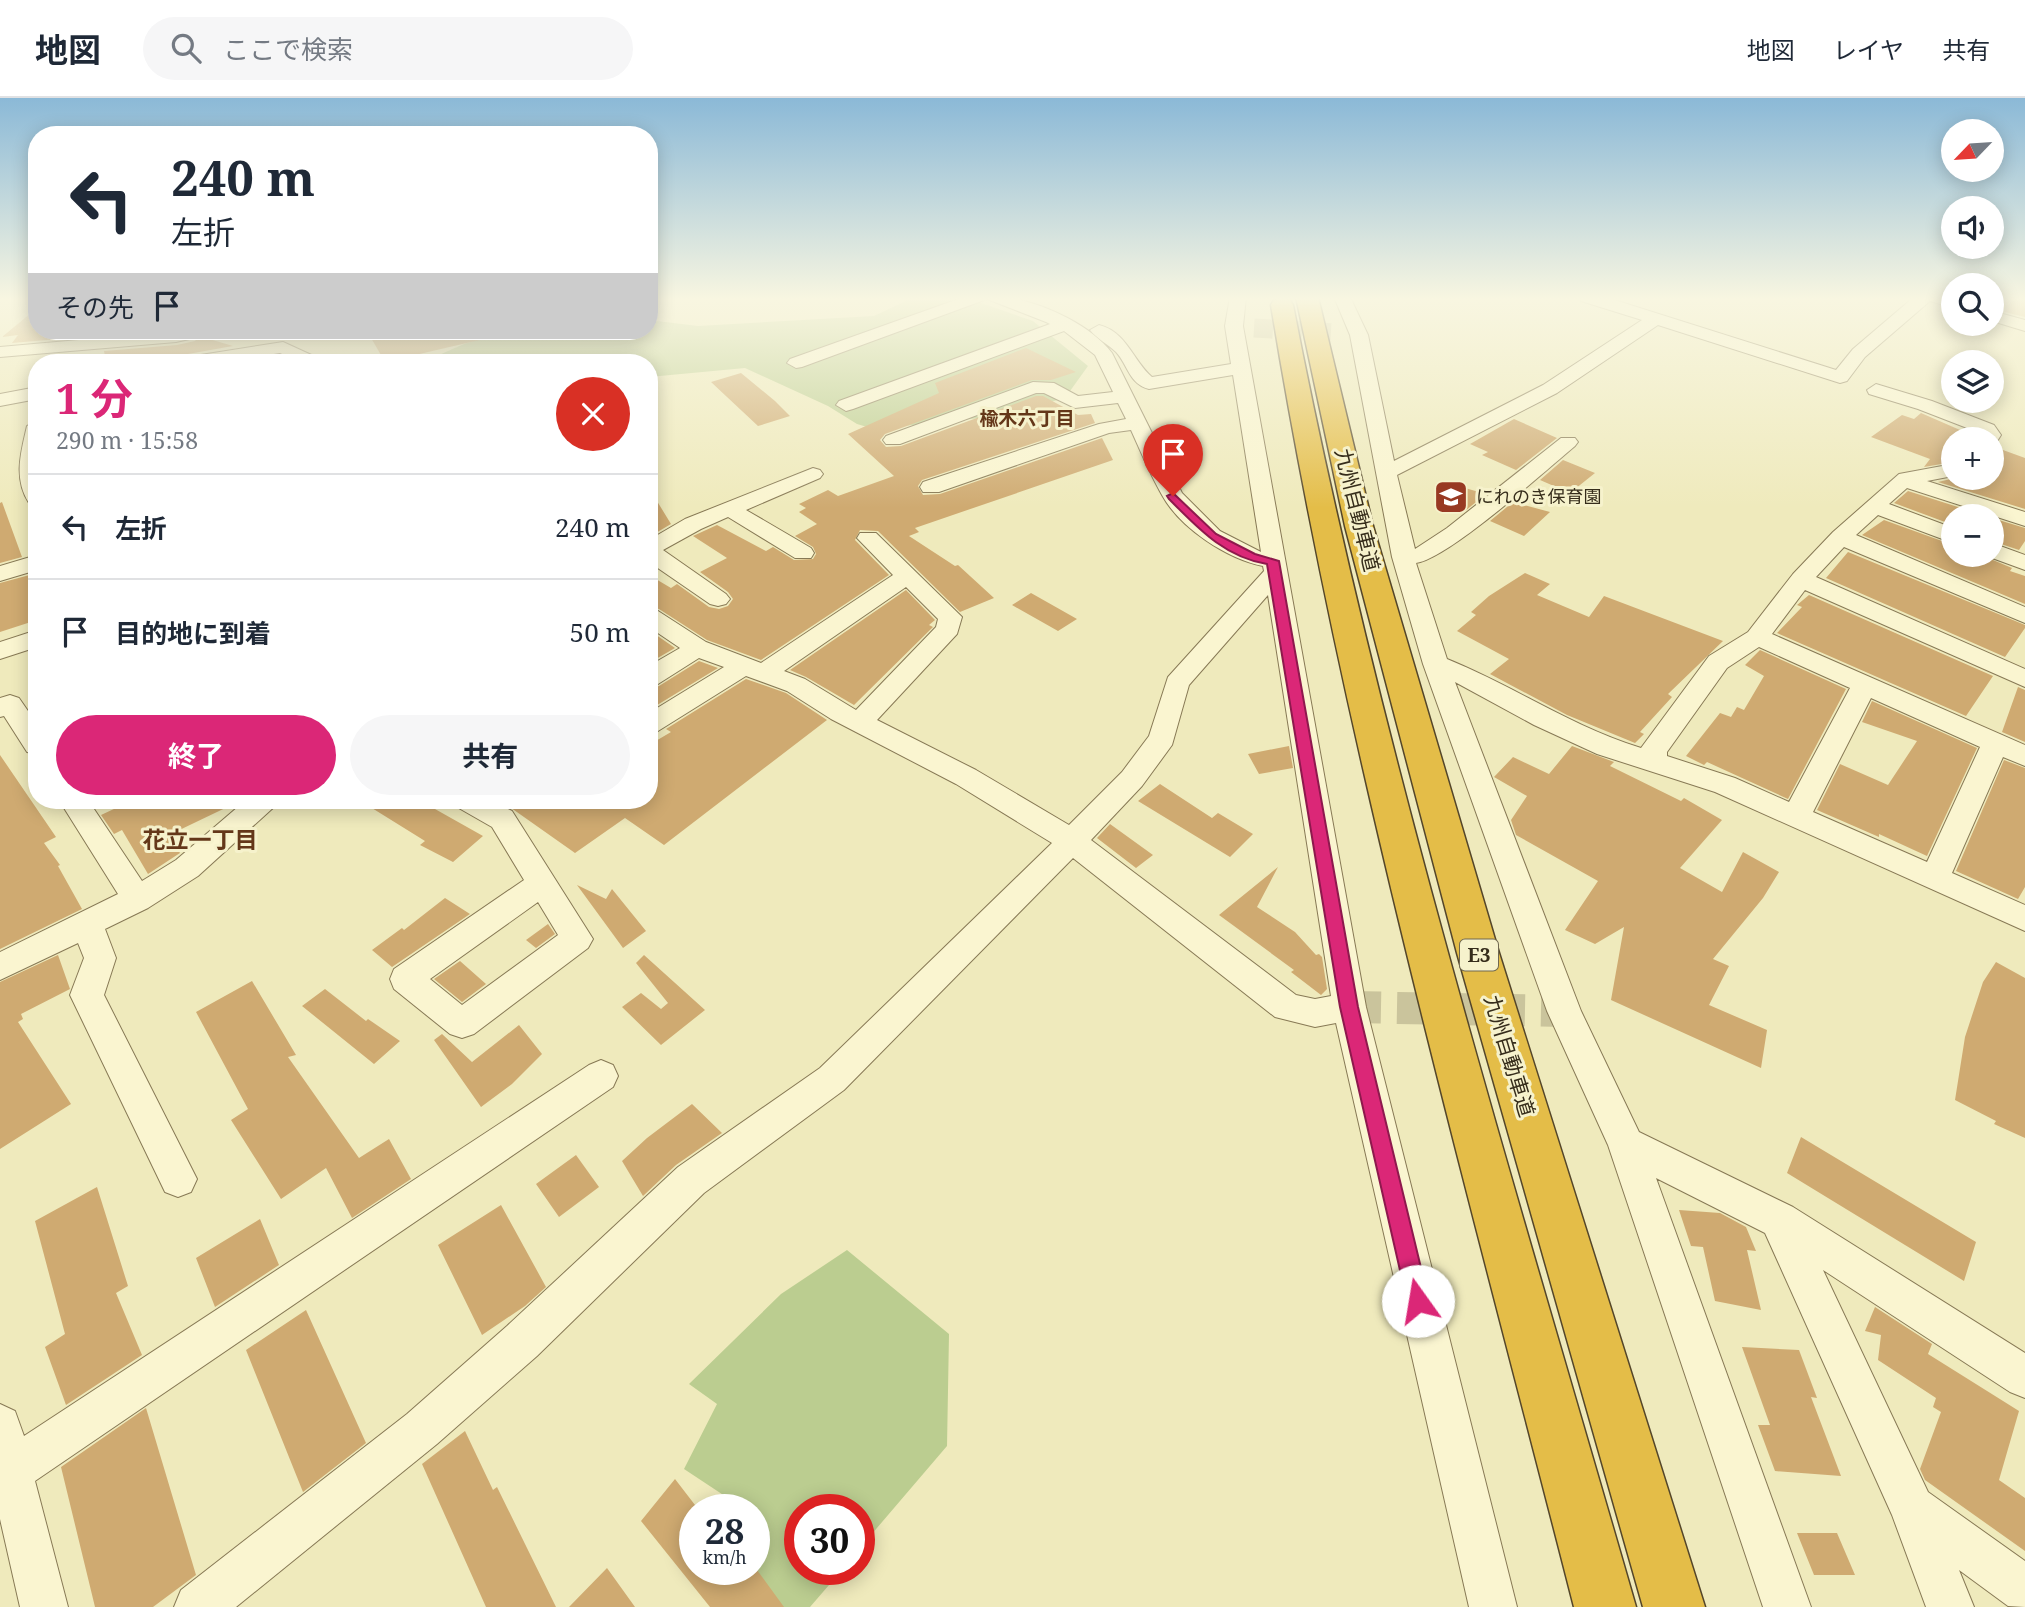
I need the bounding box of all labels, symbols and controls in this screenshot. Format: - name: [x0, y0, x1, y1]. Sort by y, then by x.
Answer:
- search box: [143, 17, 633, 80]
- text: 地図: [35, 27, 101, 72]
- icon: search: [167, 29, 205, 67]
- text: ここで検索: [223, 31, 353, 67]
- text: 地図: [1747, 33, 1795, 66]
- text: レイヤ: [1833, 33, 1904, 66]
- text: 共有: [1942, 33, 1990, 66]
- north arrow: [1941, 119, 2004, 182]
- map controls: [1941, 119, 2004, 567]
- text: 240 m: [171, 144, 315, 210]
- icon: left: [56, 154, 147, 245]
- button: sound: [1941, 196, 2004, 259]
- text: 左折: [171, 210, 235, 253]
- button: search: [1941, 273, 2004, 336]
- icon: arrive: [148, 287, 186, 325]
- text: その先: [56, 289, 134, 325]
- button: layers: [1941, 350, 2004, 413]
- text: 1 分: [56, 369, 133, 426]
- button: close: [556, 377, 630, 451]
- district label: 楡木六丁目: [979, 405, 1075, 431]
- text: 290 m · 15:58: [56, 424, 198, 456]
- pin: [1143, 424, 1203, 496]
- button: +: [1941, 427, 2004, 490]
- icon: arrive: [1154, 435, 1192, 473]
- street label: 九州自動車道: [1329, 445, 1387, 574]
- school or university icon: にれのき保育園: [1432, 478, 1470, 516]
- place label: にれのき保育園: [1476, 484, 1601, 508]
- button: −: [1941, 504, 2004, 567]
- icon: left: [56, 508, 94, 546]
- text: 240 m: [555, 509, 630, 545]
- text: 左折: [115, 510, 167, 546]
- icon: arrive: [56, 613, 94, 651]
- text: 50 m: [570, 614, 630, 650]
- text: 目的地に到着: [115, 615, 271, 651]
- button: 終了: [56, 715, 336, 795]
- button: 共有: [350, 715, 630, 795]
- district label: 花立一丁目: [143, 823, 258, 855]
- road number: E3: [1460, 940, 1498, 970]
- street label: 九州自動車道: [1478, 991, 1542, 1120]
- position arrow: [1381, 1264, 1455, 1338]
- speed limit sign: 30: [784, 1494, 875, 1585]
- text: 28: [705, 1507, 744, 1554]
- text: km/h: [702, 1545, 747, 1569]

